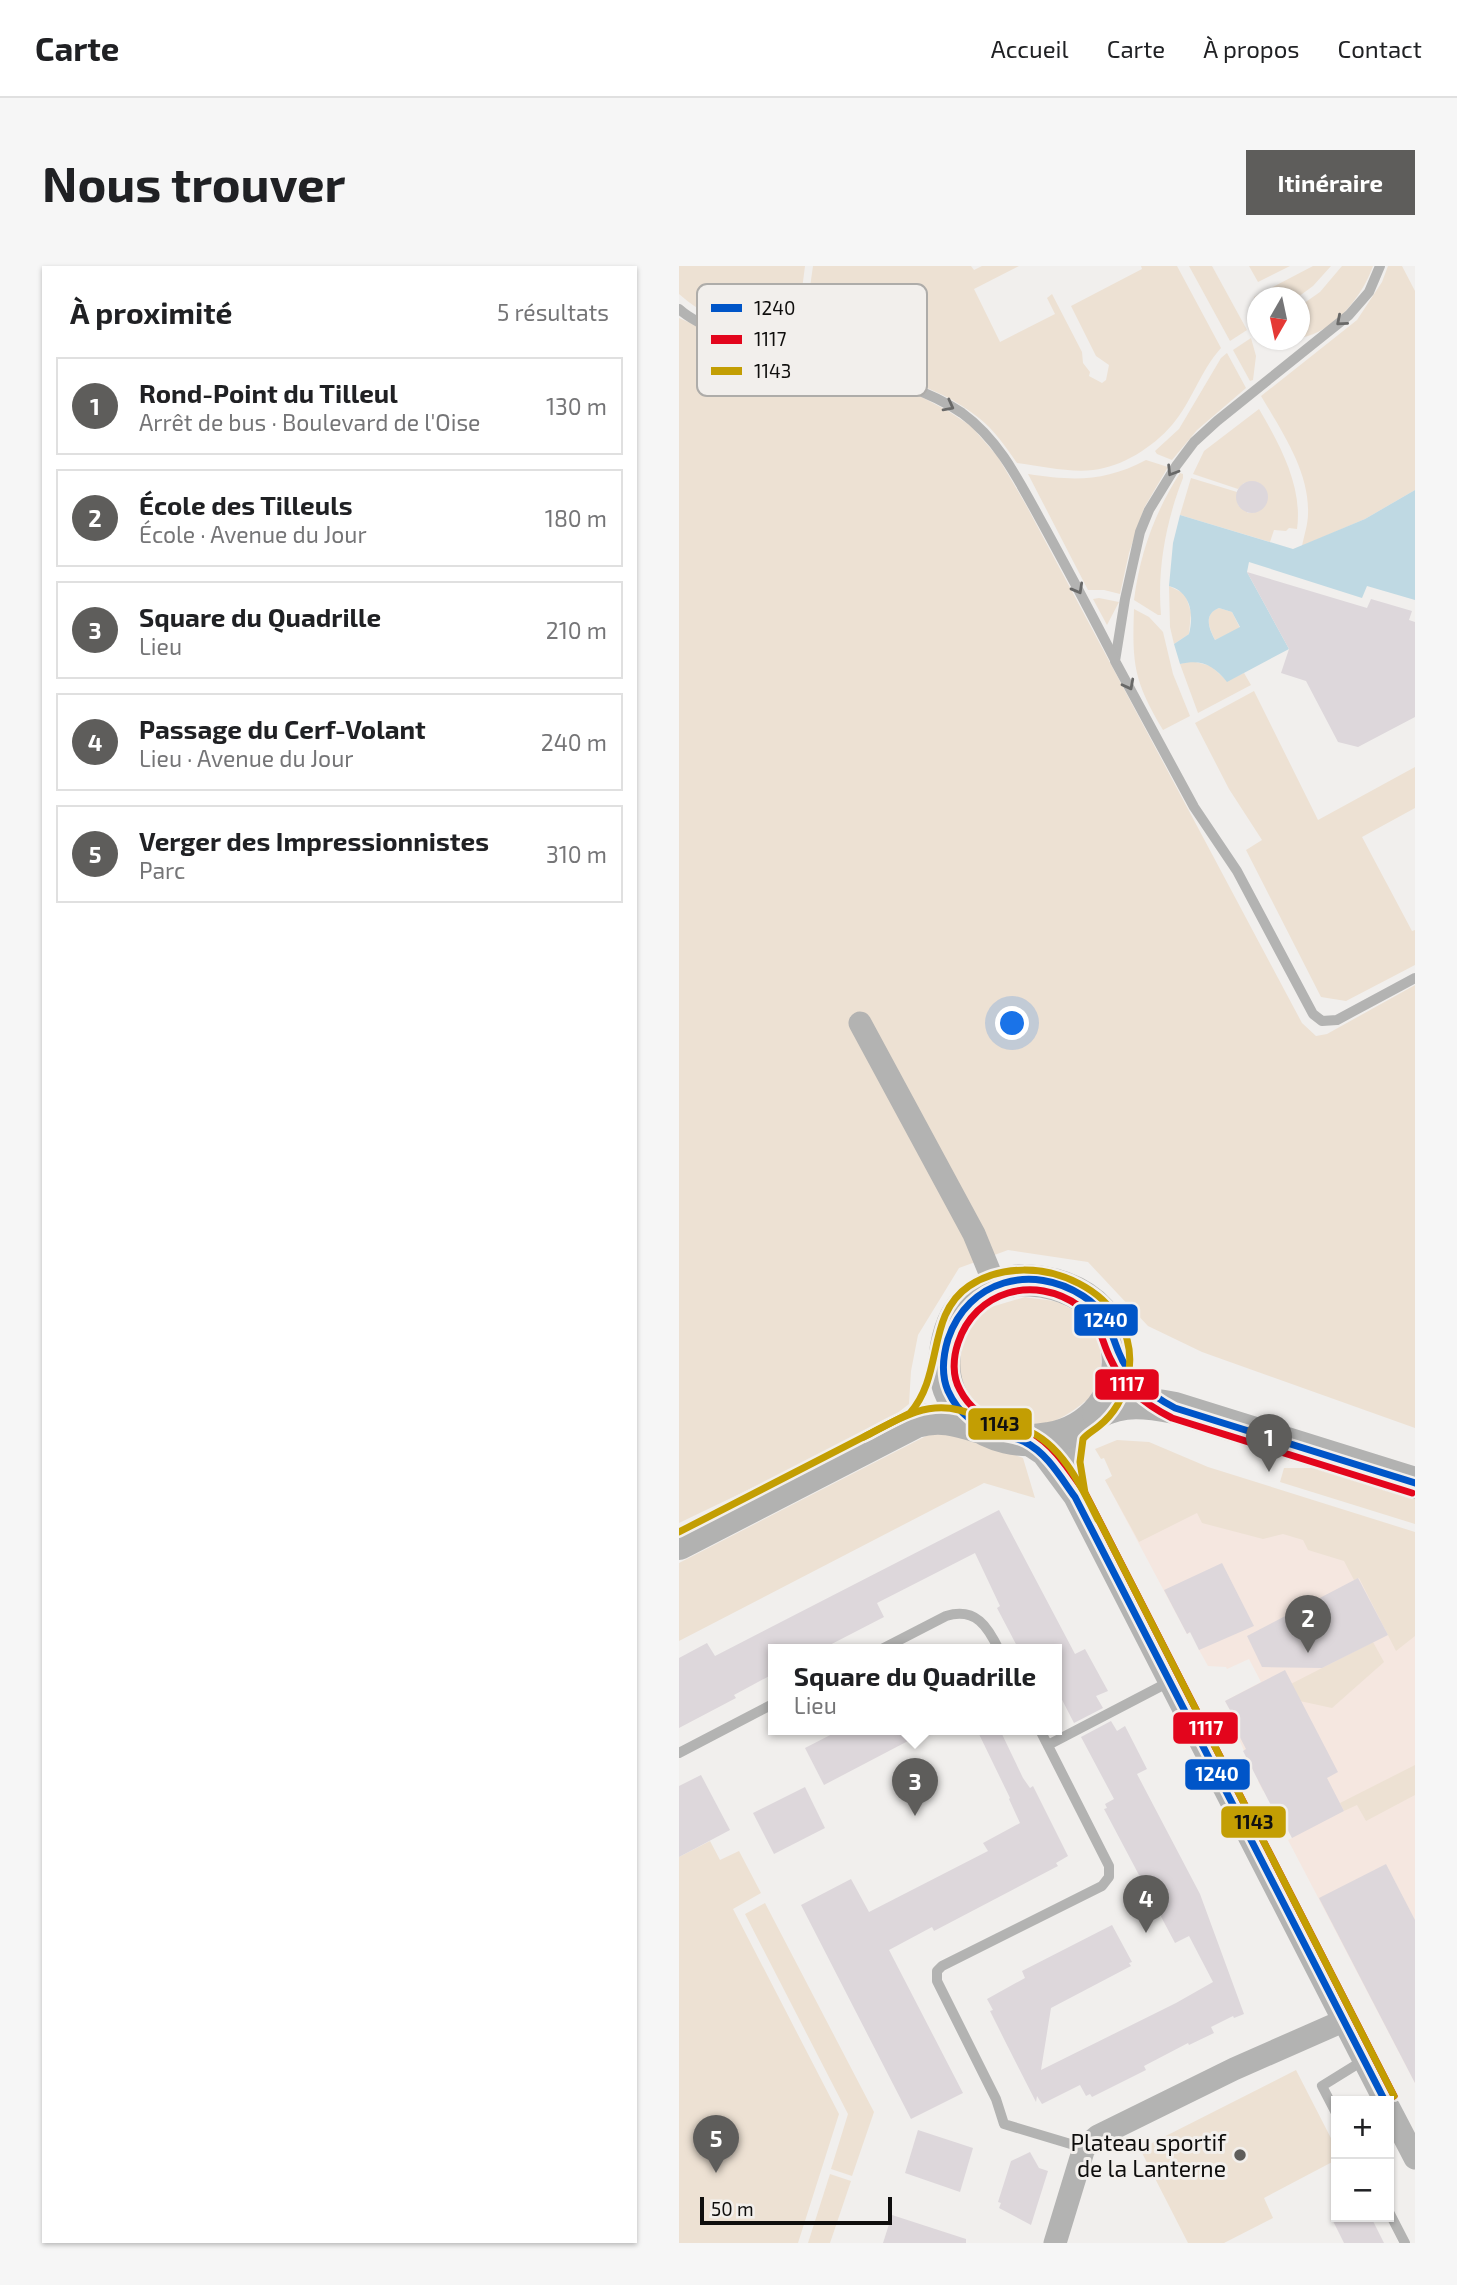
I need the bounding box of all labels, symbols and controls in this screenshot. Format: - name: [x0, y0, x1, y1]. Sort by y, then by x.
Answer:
- text: Carte: [35, 28, 119, 68]
- text: Accueil: [991, 34, 1069, 63]
- text: Carte: [1107, 34, 1165, 63]
- text: À propos: [1203, 34, 1300, 63]
- text: Contact: [1338, 34, 1422, 63]
- button: Itinéraire: [1246, 150, 1415, 215]
- text: Nous trouver: [42, 153, 346, 212]
- legend: [697, 284, 927, 396]
- north arrow: [1247, 287, 1310, 350]
- text: À proximité: [70, 294, 232, 330]
- text: 1240: [754, 296, 795, 319]
- text: 5 résultats: [497, 298, 609, 326]
- one-way arrow: [1337, 313, 1350, 325]
- text: 1117: [754, 327, 787, 350]
- text: 1143: [754, 359, 791, 382]
- text: Rond-Point du Tilleul: [139, 377, 398, 408]
- text: 1: [90, 392, 100, 420]
- text: 130 m: [546, 392, 607, 420]
- one-way arrow: [942, 398, 954, 411]
- text: Arrêt de bus · Boulevard de l'Oise: [139, 408, 480, 436]
- one-way arrow: [1168, 464, 1181, 477]
- text: École des Tilleuls: [139, 489, 353, 520]
- text: 2: [88, 504, 102, 532]
- text: 180 m: [545, 504, 607, 532]
- text: École · Avenue du Jour: [139, 520, 367, 548]
- one-way arrow: [1070, 582, 1083, 594]
- text: Square du Quadrille: [139, 601, 381, 632]
- text: 3: [88, 616, 102, 644]
- text: 210 m: [546, 616, 607, 644]
- text: Lieu: [139, 632, 182, 660]
- one-way arrow: [1120, 678, 1134, 690]
- text: Passage du Cerf-Volant: [139, 713, 426, 744]
- text: 4: [88, 728, 102, 756]
- text: 240 m: [541, 728, 607, 756]
- text: Lieu · Avenue du Jour: [139, 744, 354, 772]
- text: Verger des Impressionnistes: [139, 825, 489, 856]
- text: 5: [89, 840, 101, 868]
- text: 310 m: [546, 840, 607, 868]
- text: Parc: [139, 856, 185, 884]
- your location: [995, 1006, 1029, 1040]
- line badge: 1240: [1073, 1303, 1139, 1337]
- text: 1240: [1084, 1308, 1128, 1331]
- line badge: 1117: [1094, 1368, 1160, 1401]
- text: 1117: [1110, 1372, 1144, 1395]
- line badge: 1143: [967, 1407, 1033, 1441]
- text: 1143: [980, 1412, 1020, 1435]
- pin: 1: [1246, 1414, 1292, 1472]
- pin: 2: [1285, 1595, 1331, 1653]
- popup: [768, 1644, 1062, 1735]
- text: Square du Quadrille: [794, 1660, 1036, 1691]
- text: Lieu: [794, 1691, 837, 1719]
- line badge: 1117: [1172, 1711, 1239, 1745]
- text: 1117: [1189, 1716, 1223, 1739]
- pin: 3: [892, 1758, 938, 1816]
- line badge: 1240: [1184, 1758, 1251, 1791]
- text: 1240: [1195, 1762, 1239, 1785]
- line badge: 1143: [1220, 1805, 1287, 1839]
- text: 1143: [1234, 1810, 1274, 1833]
- pin: 4: [1123, 1875, 1169, 1933]
- map controls: [1331, 2096, 1394, 2222]
- button: +: [1331, 2096, 1394, 2159]
- pin: 5: [693, 2115, 739, 2173]
- place label: Plateau sportif de la Lanterne: [1070, 2128, 1227, 2182]
- marker: Plateau sportif de la Lanterne: [1232, 2147, 1248, 2163]
- button: −: [1331, 2159, 1394, 2222]
- scale bar: [700, 2194, 893, 2226]
- text: 50 m: [711, 2197, 754, 2220]

